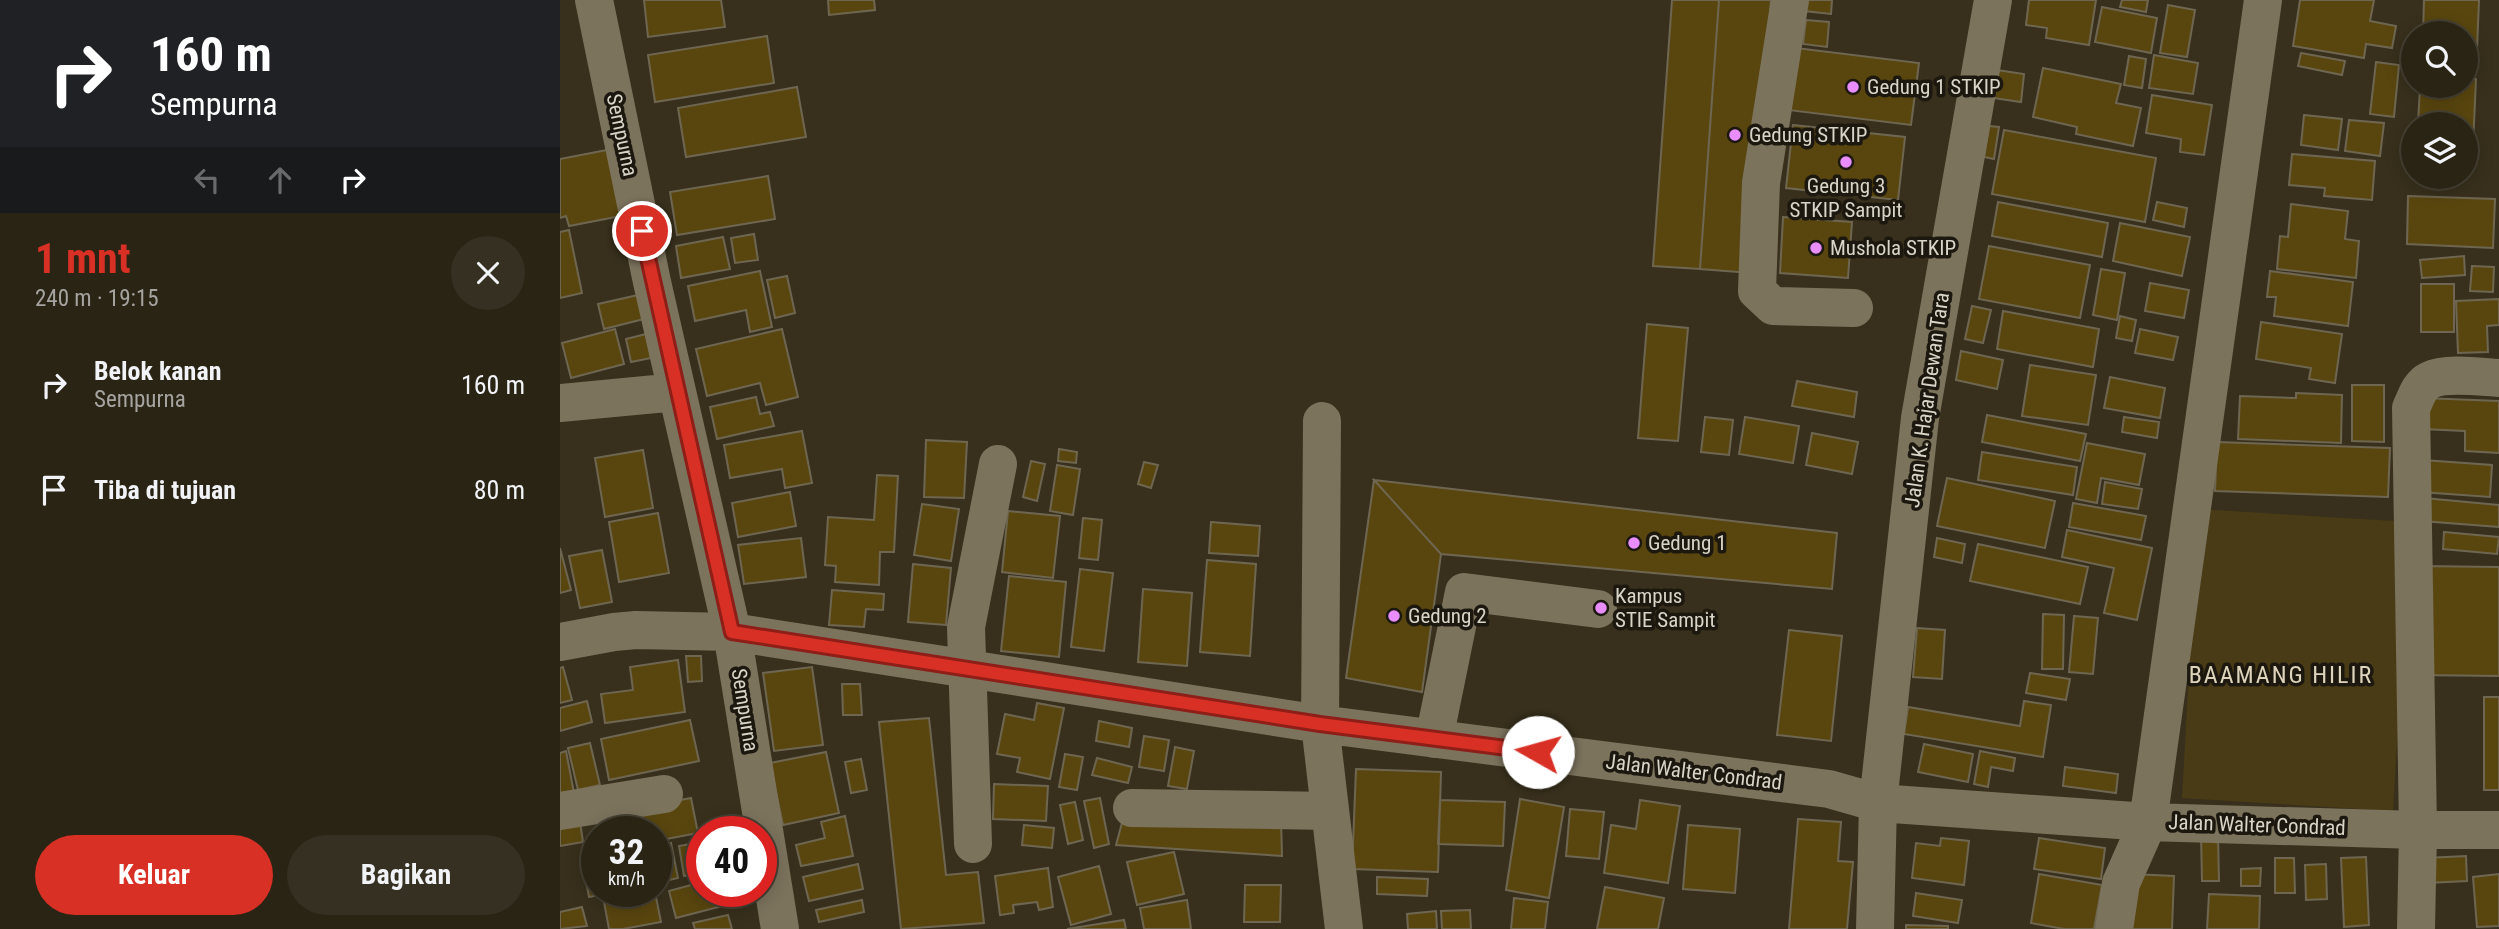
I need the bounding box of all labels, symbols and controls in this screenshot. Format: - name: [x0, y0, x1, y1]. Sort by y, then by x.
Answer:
- map controls: [2401, 21, 2478, 189]
- button: search: [2401, 21, 2478, 98]
- text: 160 m: [150, 26, 272, 83]
- icon: right: [35, 28, 126, 119]
- place label: Gedung 1 STKIP: [1867, 75, 2001, 99]
- marker: Gedung 1 STKIP: [1845, 79, 1861, 95]
- text: Sempurna: [150, 85, 278, 123]
- street label: Sempurna: [602, 92, 642, 178]
- button: layers: [2401, 112, 2478, 189]
- place label: Gedung STKIP: [1749, 123, 1867, 147]
- marker: Gedung STKIP: [1727, 127, 1743, 143]
- marker: Gedung 3 STKIP Sampit: [1838, 154, 1854, 170]
- icon: left: [188, 161, 226, 199]
- icon: ahead: [261, 161, 299, 199]
- icon: right: [334, 161, 372, 199]
- place label: Gedung 3 STKIP Sampit: [1789, 174, 1903, 222]
- pin: [612, 201, 672, 261]
- icon: arrive: [623, 212, 661, 250]
- text: 1 mnt: [35, 234, 131, 283]
- button: close: [451, 236, 525, 310]
- place label: Mushola STKIP: [1830, 236, 1956, 260]
- marker: Mushola STKIP: [1808, 240, 1824, 256]
- text: 240 m · 19:15: [35, 285, 159, 312]
- street label: Jalan K. Hajar Dewan Tara: [1900, 291, 1954, 509]
- text: Belok kanan: [94, 356, 221, 386]
- icon: right: [35, 366, 73, 404]
- text: 160 m: [461, 370, 525, 400]
- text: Sempurna: [94, 386, 186, 413]
- icon: arrive: [35, 471, 73, 509]
- text: Tiba di tujuan: [94, 475, 236, 505]
- text: 80 m: [474, 475, 525, 505]
- place label: Gedung 1: [1648, 531, 1727, 555]
- marker: Gedung 1: [1626, 535, 1642, 551]
- place label: Kampus STIE Sampit: [1615, 584, 1715, 632]
- marker: Kampus STIE Sampit: [1593, 600, 1609, 616]
- place label: Gedung 2: [1408, 604, 1487, 628]
- marker: Gedung 2: [1386, 608, 1402, 624]
- district label: BAAMANG HILIR: [2189, 661, 2373, 689]
- street label: Sempurna: [727, 667, 763, 753]
- position arrow: [1501, 715, 1575, 789]
- street label: Jalan Walter Condrad: [1604, 749, 1784, 795]
- street label: Jalan Walter Condrad: [2168, 810, 2346, 840]
- speed limit sign: 40: [686, 816, 777, 907]
- text: 32: [609, 832, 644, 873]
- button: Keluar: [35, 835, 273, 915]
- button: Bagikan: [287, 835, 525, 915]
- text: km/h: [608, 868, 645, 889]

